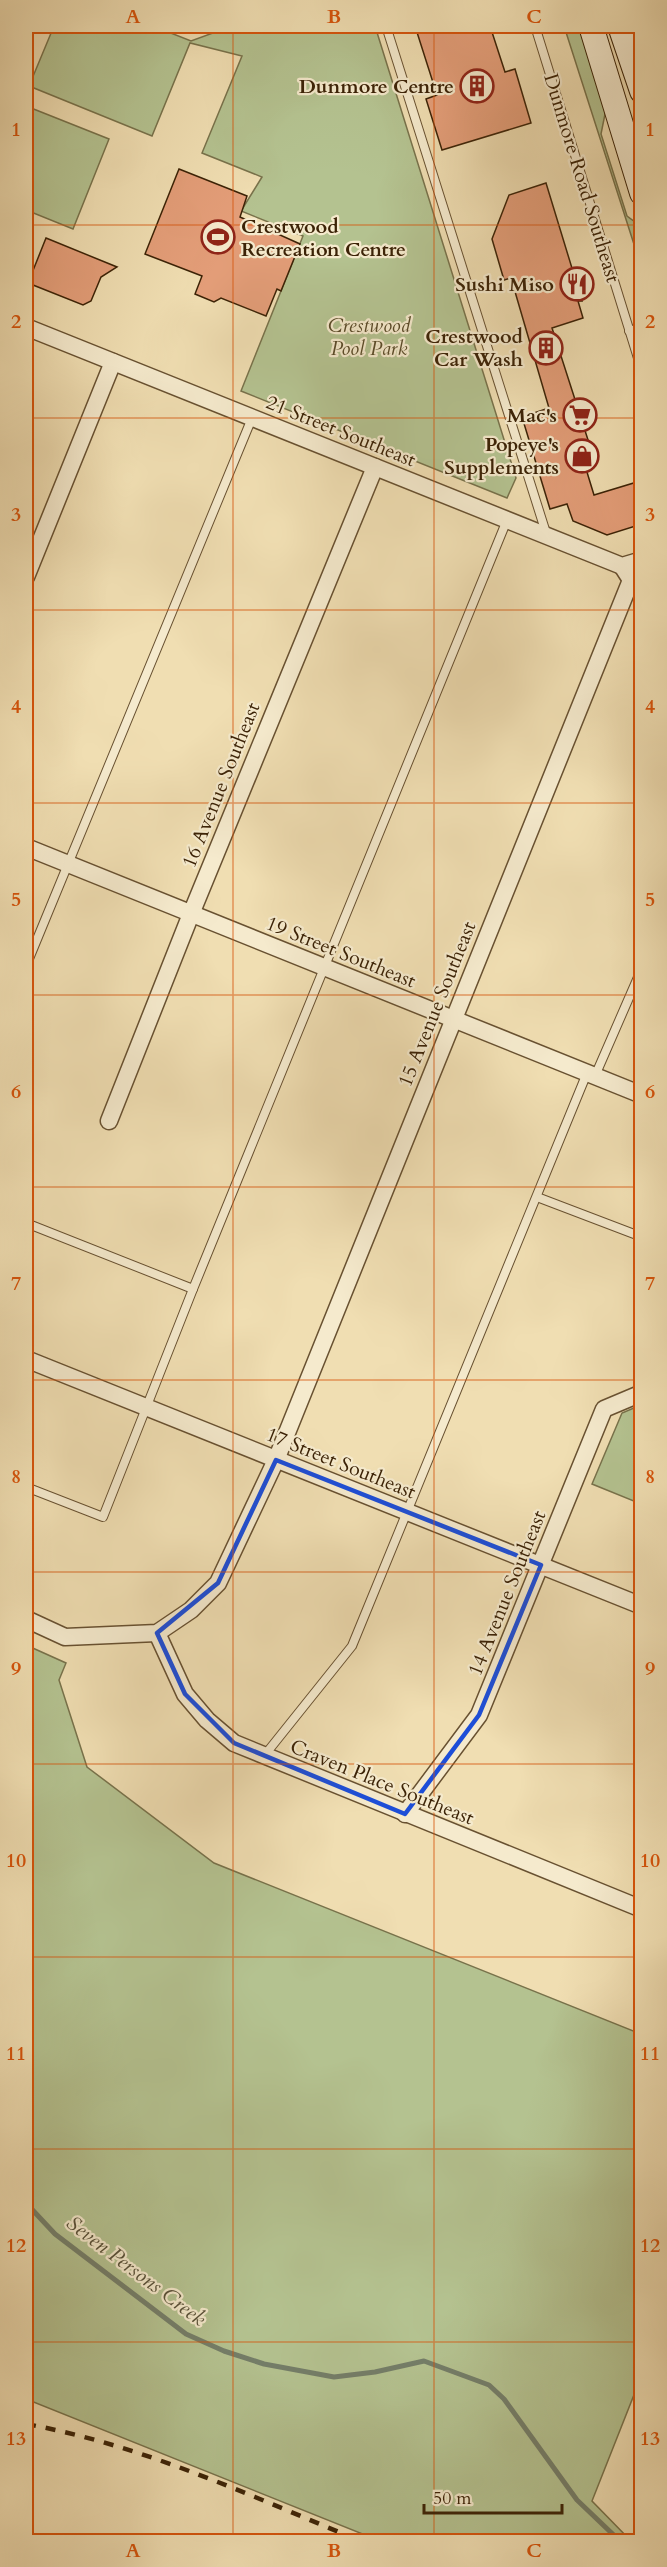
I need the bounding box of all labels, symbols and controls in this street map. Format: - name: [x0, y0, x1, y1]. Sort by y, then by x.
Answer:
- text: A: [125, 3, 141, 30]
- text: B: [327, 3, 341, 30]
- text: C: [526, 3, 542, 30]
- building icon: Dunmore Centre: [459, 68, 495, 104]
- street label: Dunmore Road Southeast: [537, 70, 627, 286]
- place label: Dunmore Centre: [299, 73, 454, 100]
- text: 1: [11, 116, 21, 143]
- text: 1: [645, 116, 655, 143]
- place label: Crestwood Recreation Centre: [241, 213, 406, 263]
- sports icon: Crestwood Recreation Centre: [200, 219, 236, 255]
- restaurant icon: Sushi Miso: [559, 266, 595, 302]
- place label: Sushi Miso: [455, 271, 554, 298]
- text: 2: [11, 308, 21, 335]
- text: 2: [645, 308, 655, 335]
- park label: Crestwood Pool Park: [328, 312, 412, 362]
- place label: Crestwood Car Wash: [425, 323, 524, 373]
- building icon: Crestwood Car Wash: [528, 330, 564, 366]
- street label: 21 Street Southeast: [262, 389, 420, 474]
- supermarket icon: Mac's: [562, 397, 598, 433]
- place label: Mac's: [507, 402, 557, 429]
- place label: Popeye's Supplements: [444, 431, 559, 481]
- shop icon: Popeye's Supplements: [564, 438, 600, 474]
- text: 3: [11, 501, 21, 528]
- text: 3: [645, 501, 655, 528]
- text: 4: [11, 693, 21, 720]
- text: 4: [645, 693, 655, 720]
- street label: 16 Avenue Southeast: [176, 698, 267, 872]
- text: 5: [11, 886, 21, 913]
- text: 5: [645, 886, 655, 913]
- street label: 19 Street Southeast: [262, 910, 420, 995]
- street label: 15 Avenue Southeast: [392, 917, 483, 1091]
- text: 6: [11, 1078, 21, 1105]
- text: 6: [645, 1078, 655, 1105]
- text: 7: [11, 1270, 21, 1297]
- text: 7: [645, 1270, 655, 1297]
- street label: 17 Street Southeast: [262, 1421, 420, 1506]
- text: 8: [11, 1463, 21, 1490]
- text: 8: [645, 1463, 655, 1490]
- street label: 14 Avenue Southeast: [462, 1506, 553, 1680]
- text: 9: [11, 1655, 21, 1682]
- text: 9: [645, 1655, 655, 1682]
- street label: Craven Place Southeast: [286, 1733, 479, 1832]
- text: 10: [6, 1847, 26, 1874]
- text: 10: [640, 1847, 660, 1874]
- text: 11: [6, 2040, 26, 2067]
- text: 11: [640, 2040, 660, 2067]
- water label: Seven Persons Creek: [60, 2209, 212, 2334]
- text: 12: [6, 2232, 26, 2259]
- text: 12: [640, 2232, 660, 2259]
- text: 13: [6, 2425, 26, 2452]
- text: 13: [640, 2425, 660, 2452]
- scale bar: [424, 2477, 562, 2515]
- text: 50 m: [433, 2486, 472, 2511]
- text: A: [125, 2537, 141, 2564]
- text: B: [327, 2537, 341, 2564]
- text: C: [526, 2537, 542, 2564]

